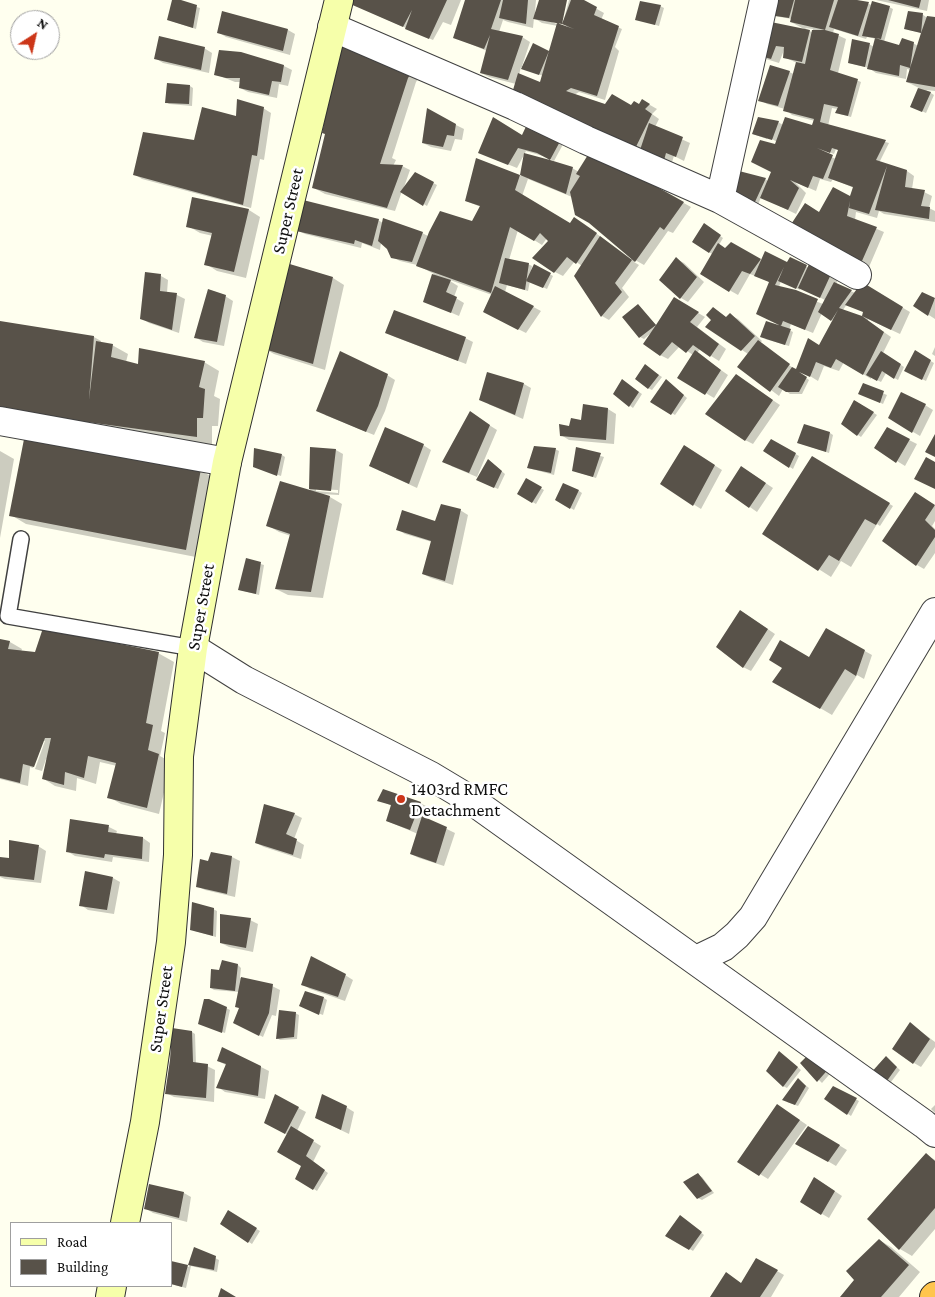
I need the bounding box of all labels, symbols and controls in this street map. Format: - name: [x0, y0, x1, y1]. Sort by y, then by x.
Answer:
- north arrow: [10, 10, 60, 60]
- text: N: [35, 14, 52, 33]
- street label: Super Street: [268, 166, 308, 256]
- street label: Super Street: [183, 562, 219, 652]
- place label: 1403rd RMFC Detachment: [411, 778, 508, 821]
- marker: 1403rd RMFC Detachment: [395, 793, 407, 805]
- street label: Super Street: [144, 964, 178, 1054]
- legend: [10, 1222, 172, 1287]
- text: Road: [57, 1234, 87, 1250]
- text: Building: [57, 1259, 108, 1275]

